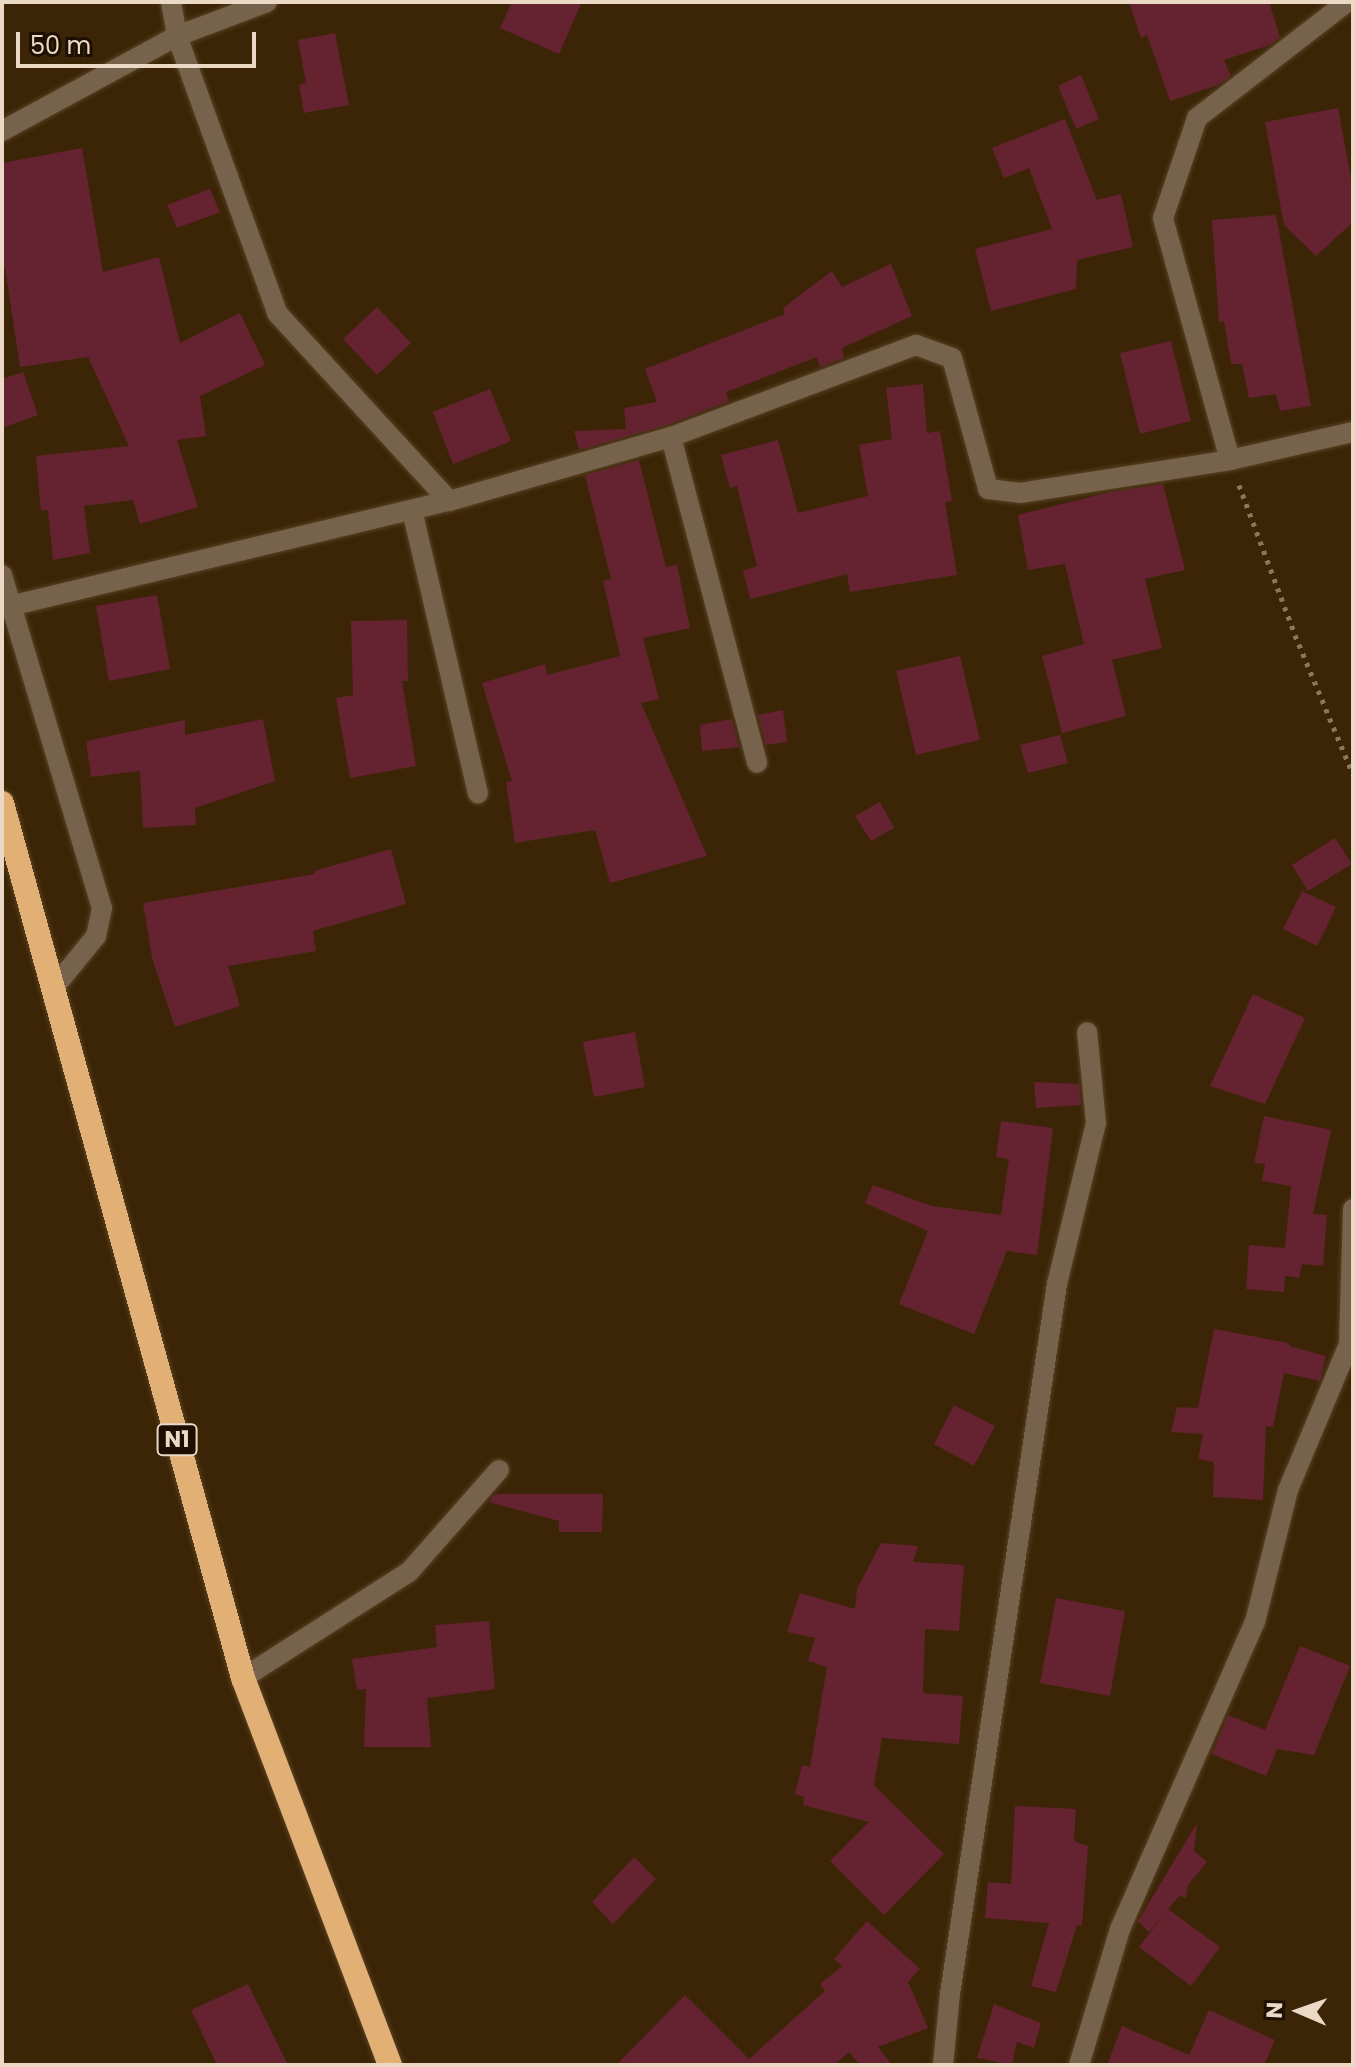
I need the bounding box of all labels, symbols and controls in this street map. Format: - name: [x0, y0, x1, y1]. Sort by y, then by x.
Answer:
- scale bar: [20, 16, 260, 66]
- text: 50 m: [30, 29, 91, 62]
- road number: N1: [155, 1422, 199, 1458]
- north arrow: [1259, 1971, 1339, 2051]
- text: N: [1259, 2001, 1290, 2019]

